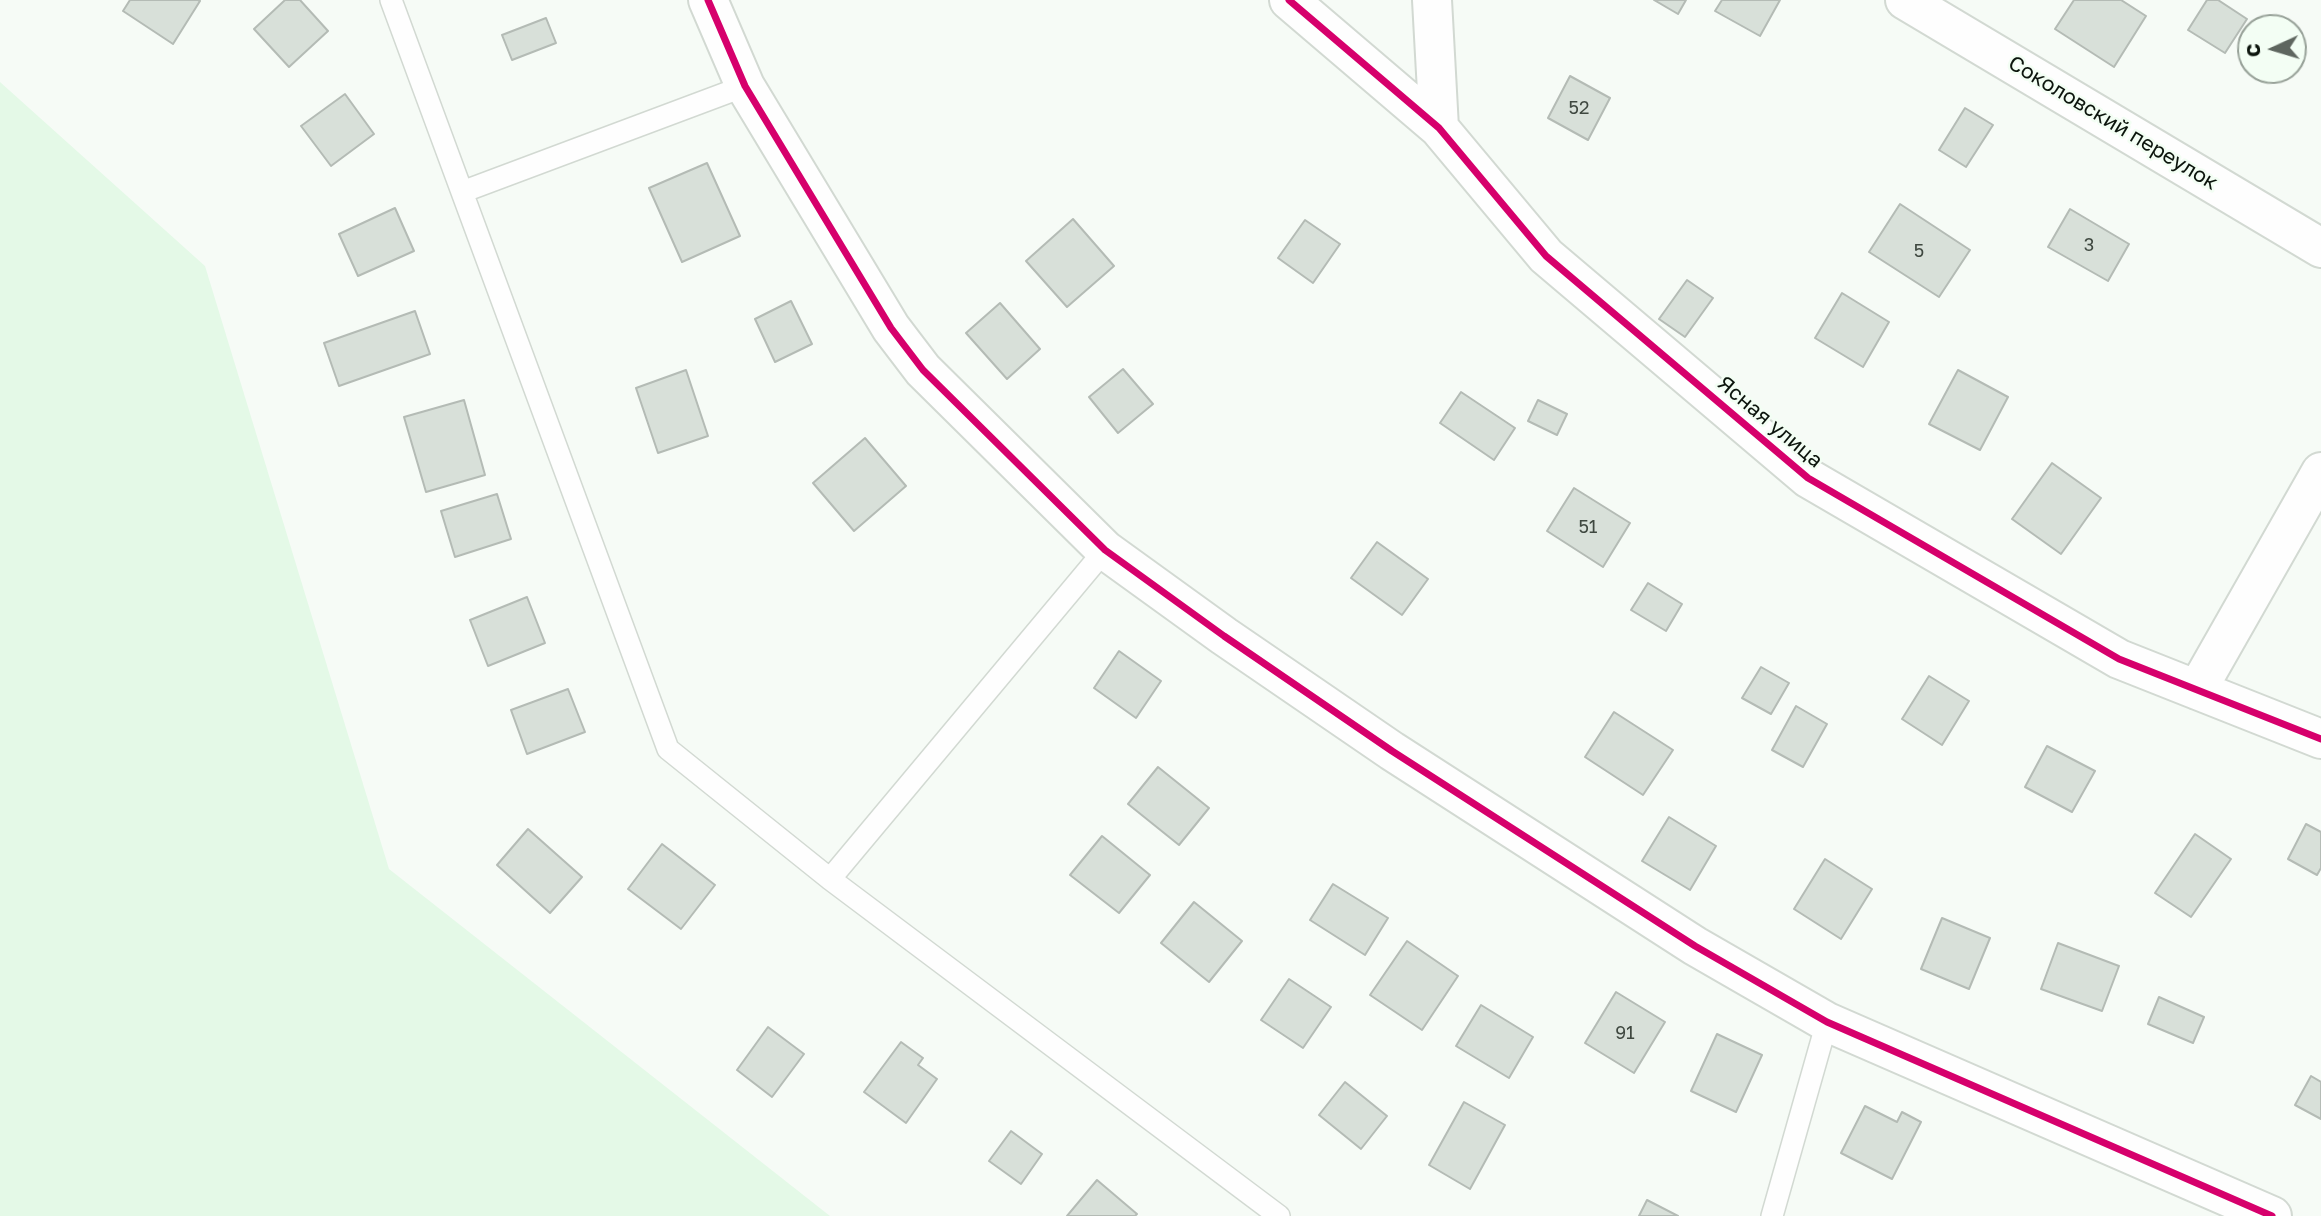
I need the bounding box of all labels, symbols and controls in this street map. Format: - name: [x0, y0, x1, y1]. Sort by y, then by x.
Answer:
- north arrow: [2237, 14, 2307, 84]
- text: С: [2241, 43, 2264, 58]
- street label: Соколовский переулок: [2004, 50, 2222, 196]
- house number: 52: [1569, 97, 1589, 119]
- house number: 3: [2084, 234, 2094, 256]
- house number: 5: [1914, 240, 1924, 262]
- street label: Ясная улица: [1712, 371, 1828, 473]
- house number: 51: [1578, 516, 1598, 538]
- house number: 91: [1615, 1022, 1635, 1044]

